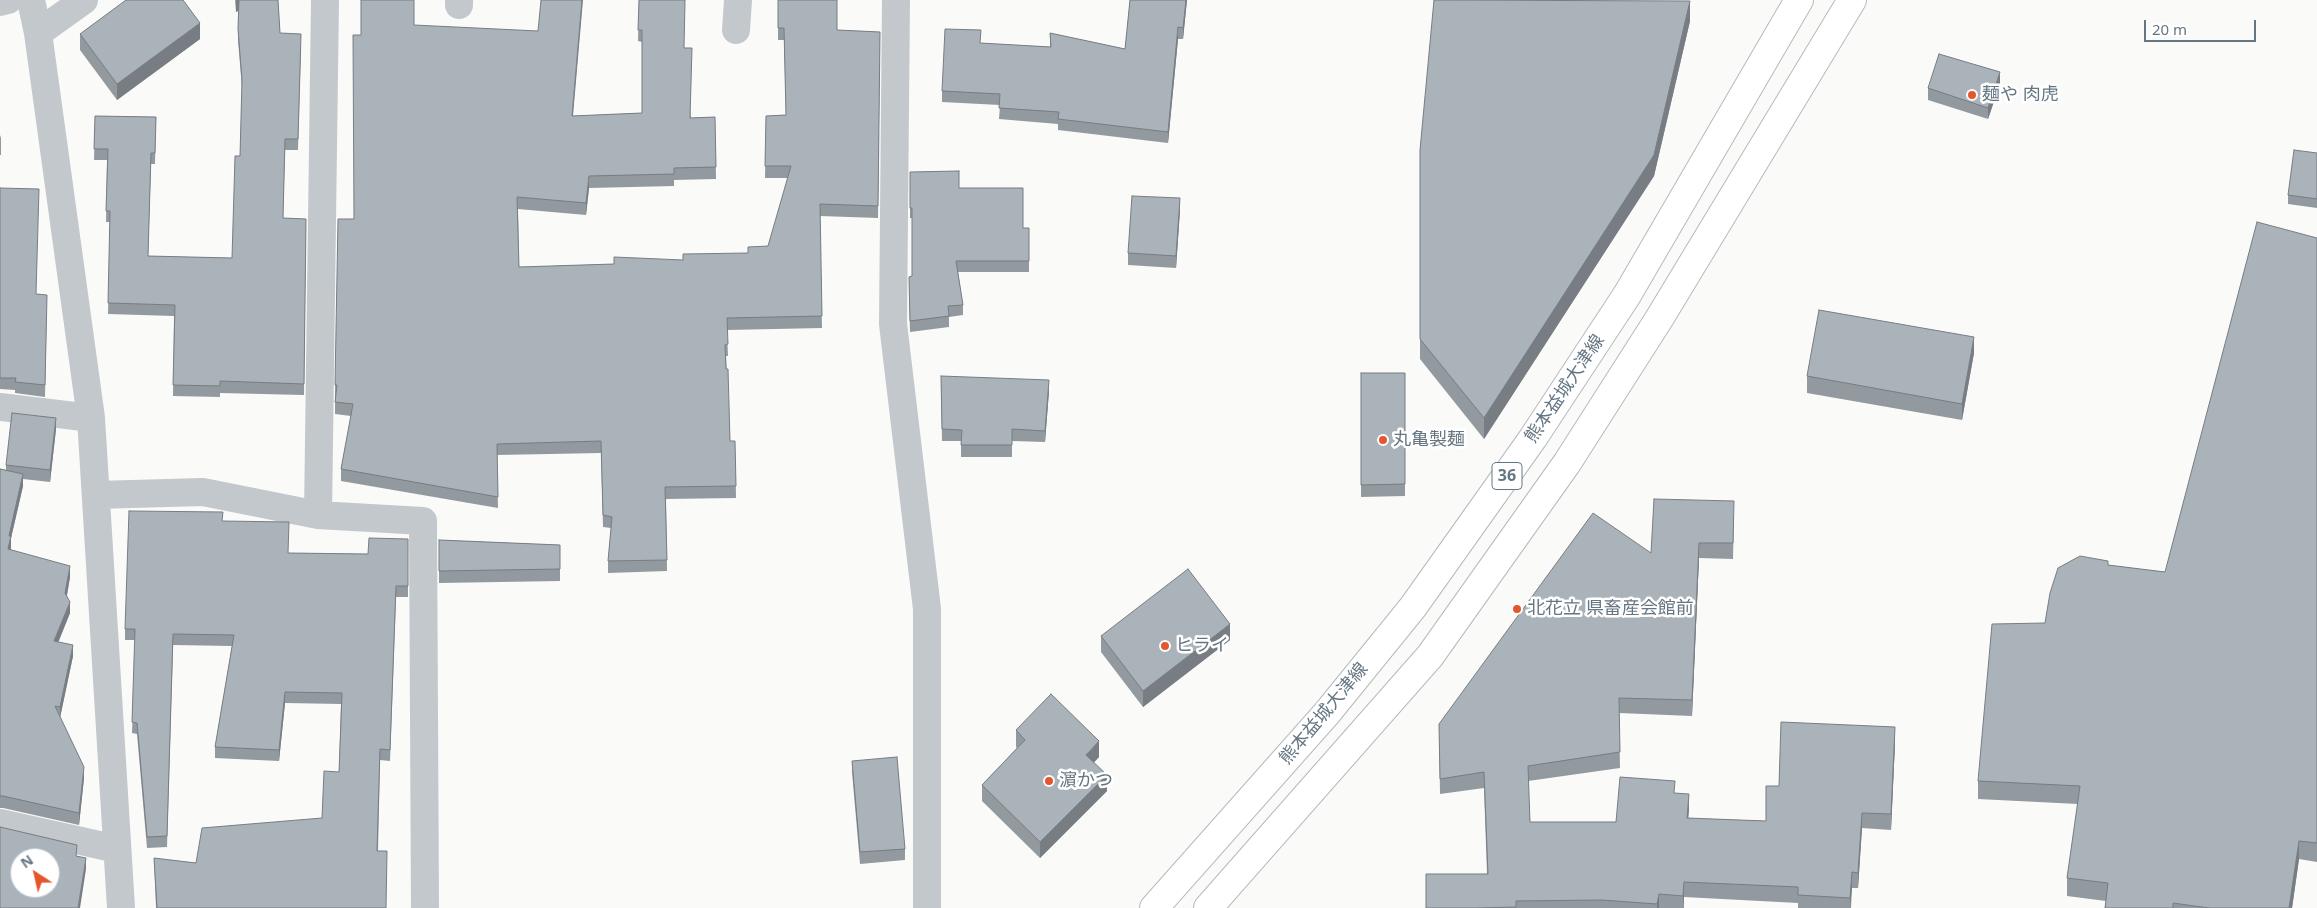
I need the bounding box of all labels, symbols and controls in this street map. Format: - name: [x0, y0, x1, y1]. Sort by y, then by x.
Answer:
- scale bar: [2147, 10, 2260, 42]
- text: 20 m: [2152, 19, 2187, 39]
- place label: 麺や 肉虎: [1982, 84, 2059, 106]
- marker: 麺や 肉虎: [1966, 89, 1978, 101]
- street label: 熊本益城大津線: [1521, 331, 1609, 447]
- place label: 丸亀製麺: [1393, 429, 1465, 451]
- marker: 丸亀製麺: [1377, 434, 1389, 446]
- road number: 36: [1492, 462, 1522, 490]
- place label: 北花立 県畜産会館前: [1527, 598, 1694, 620]
- marker: 北花立 県畜産会館前: [1511, 603, 1523, 615]
- place label: ヒライ: [1175, 635, 1229, 657]
- marker: ヒライ: [1159, 640, 1171, 652]
- street label: 熊本益城大津線: [1275, 659, 1373, 769]
- place label: 濵かつ: [1059, 770, 1113, 792]
- marker: 濵かつ: [1043, 775, 1055, 787]
- north arrow: [10, 848, 60, 898]
- text: N: [17, 850, 37, 872]

